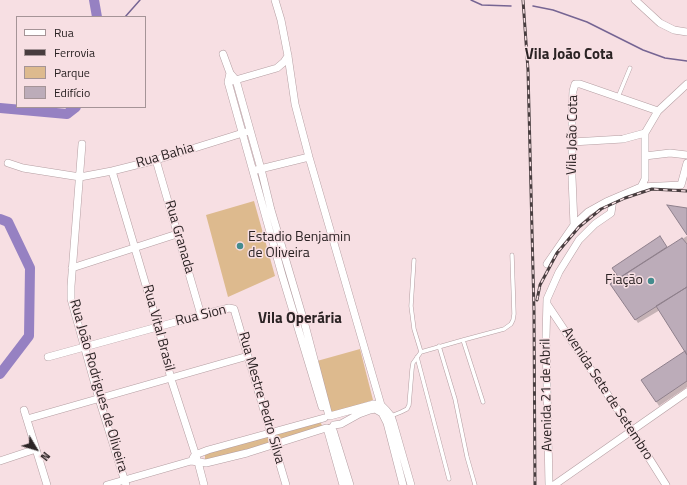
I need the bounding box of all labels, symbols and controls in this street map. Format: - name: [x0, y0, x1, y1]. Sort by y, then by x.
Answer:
- legend: [16, 16, 146, 108]
- text: Rua: [54, 23, 74, 42]
- text: Ferrovia: [54, 43, 95, 62]
- district label: Vila João Cota: [525, 46, 613, 64]
- text: Parque: [54, 63, 90, 82]
- text: Edifício: [54, 83, 90, 102]
- street label: Vila João Cota: [564, 95, 582, 175]
- street label: Rua Bahia: [134, 140, 196, 172]
- street label: Rua Granada: [161, 198, 197, 276]
- place label: Estadio Benjamin de Oliveira: [248, 230, 351, 262]
- marker: Estadio Benjamin de Oliveira: [235, 241, 245, 251]
- place label: Fiação: [605, 273, 643, 289]
- marker: Fiação: [646, 276, 656, 286]
- street label: Rua Vital Brasil: [138, 283, 178, 373]
- street label: Rua João Rodrigues de Oliveira: [65, 298, 131, 474]
- street label: Rua Sion: [174, 302, 228, 330]
- district label: Vila Operária: [258, 310, 342, 328]
- street label: Avenida Sete de Setembro: [558, 324, 656, 464]
- street label: Rua Mestre Pedro Silva: [234, 330, 288, 466]
- street label: Avenida 21 de Abril: [538, 338, 556, 452]
- north arrow: [16, 429, 56, 469]
- text: N: [37, 448, 54, 464]

